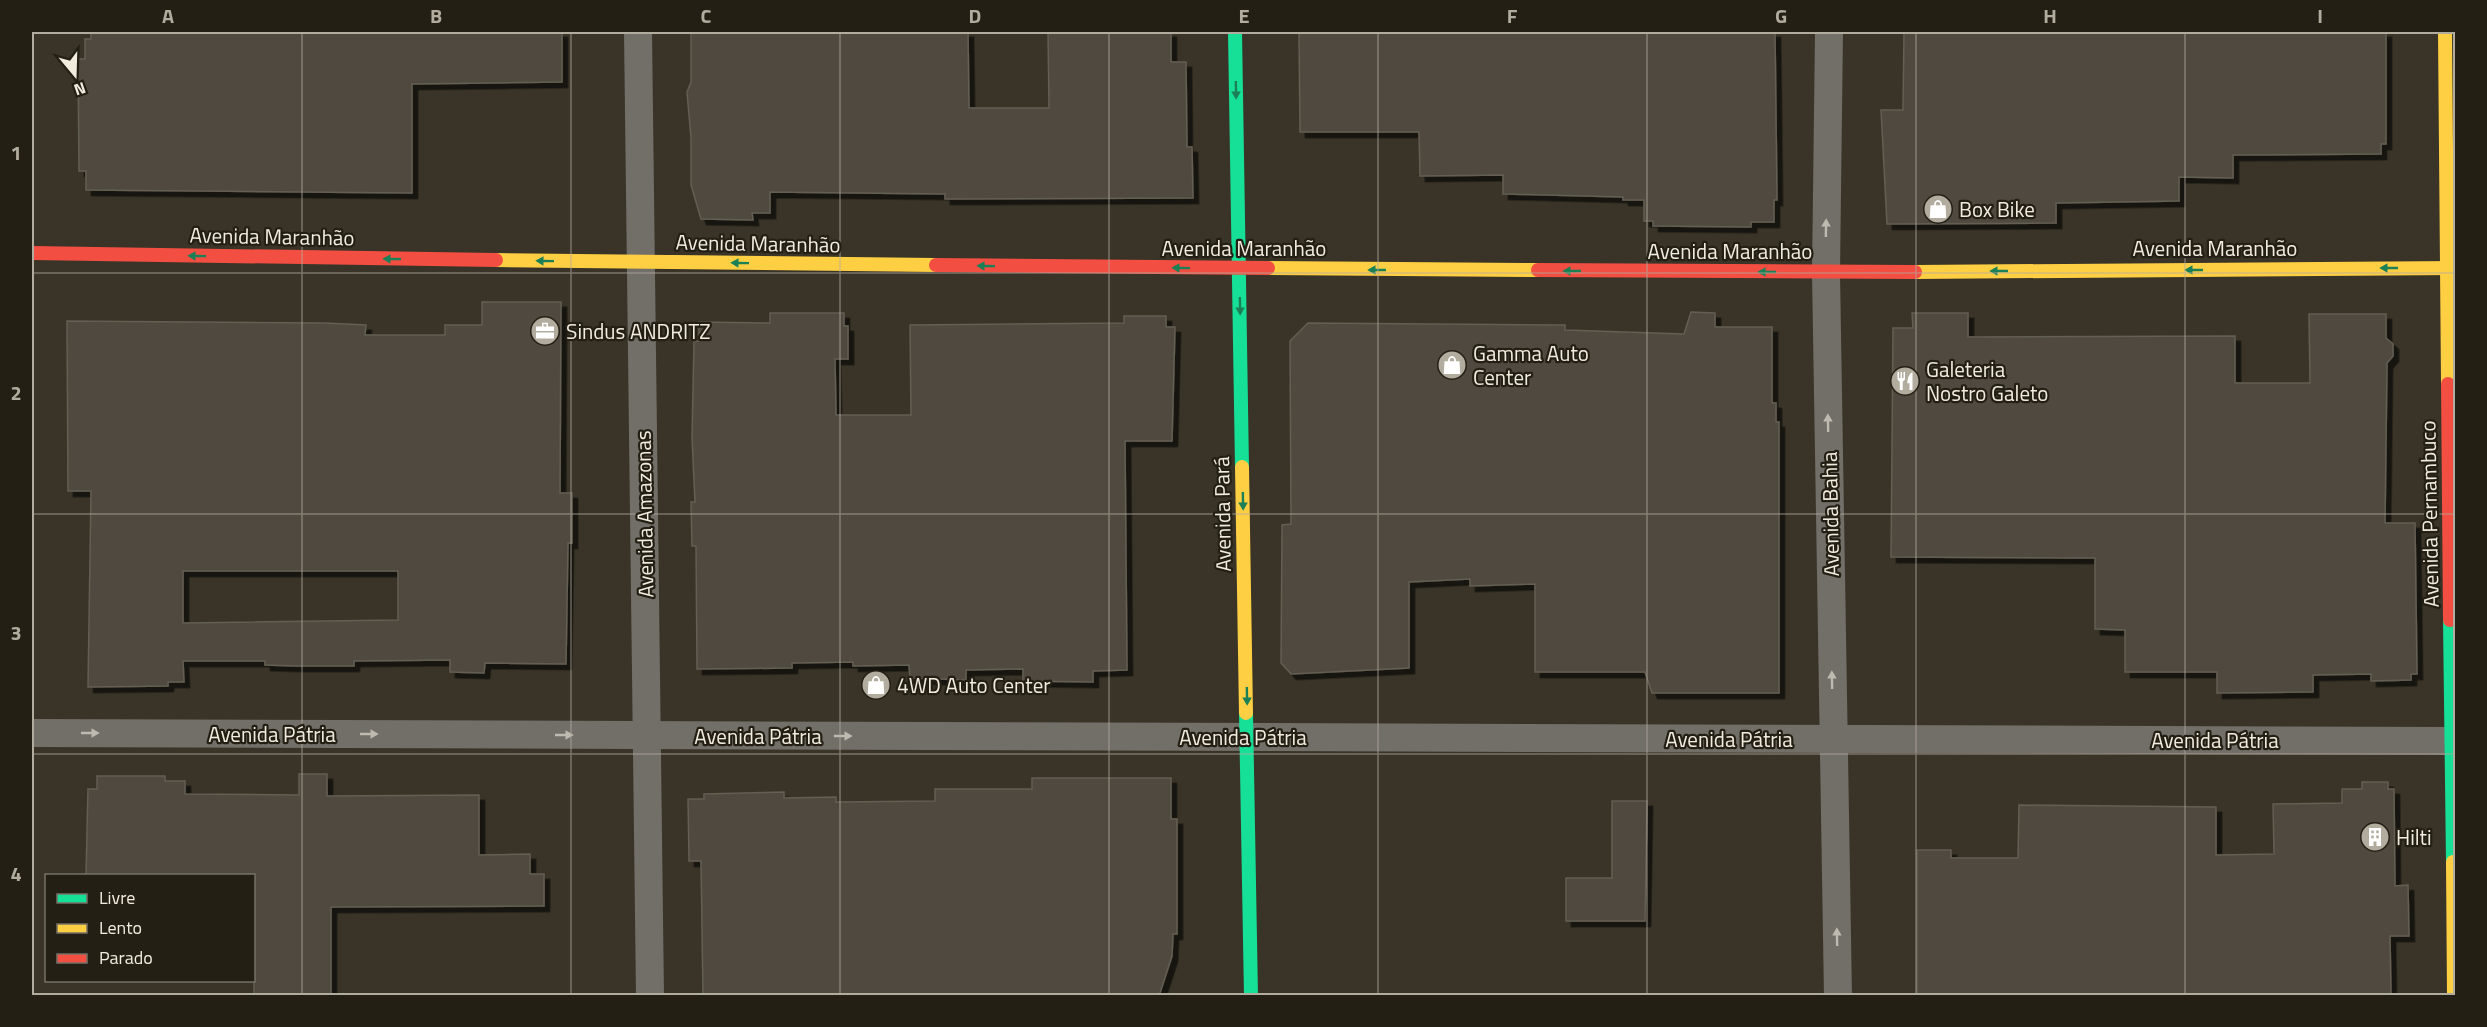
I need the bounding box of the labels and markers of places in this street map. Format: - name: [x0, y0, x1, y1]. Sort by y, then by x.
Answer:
- shop icon: Box Bike: [1922, 193, 1954, 225]
- place label: Box Bike: [1959, 193, 2035, 225]
- office icon: Sindus ANDRITZ: [529, 315, 561, 347]
- place label: Sindus ANDRITZ: [566, 315, 711, 347]
- place label: Gamma Auto Center: [1473, 337, 1589, 393]
- shop icon: Gamma Auto Center: [1436, 349, 1468, 381]
- place label: Galeteria Nostro Galeto: [1926, 353, 2048, 409]
- restaurant icon: Galeteria Nostro Galeto: [1889, 365, 1921, 397]
- shop icon: 4WD Auto Center: [860, 669, 892, 701]
- place label: 4WD Auto Center: [897, 669, 1051, 701]
- building icon: Hilti: [2359, 821, 2391, 853]
- place label: Hilti: [2396, 821, 2432, 853]

